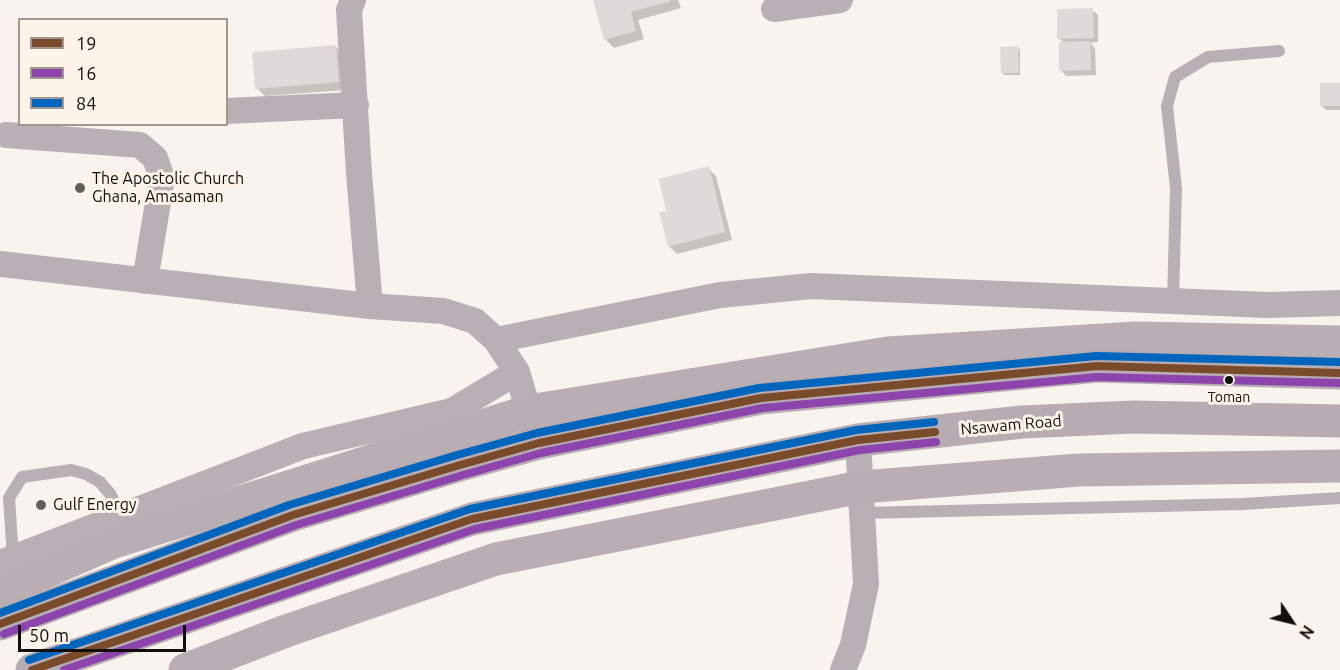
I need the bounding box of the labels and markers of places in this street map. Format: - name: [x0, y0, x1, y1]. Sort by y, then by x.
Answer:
- place label: The Apostolic Church Ghana, Amasaman: [92, 169, 244, 207]
- marker: The Apostolic Church Ghana, Amasaman: [73, 181, 87, 195]
- marker: Toman: [1223, 374, 1235, 386]
- place label: Toman: [1208, 389, 1250, 405]
- place label: Gulf Energy: [53, 495, 137, 515]
- marker: Gulf Energy: [34, 498, 48, 512]

